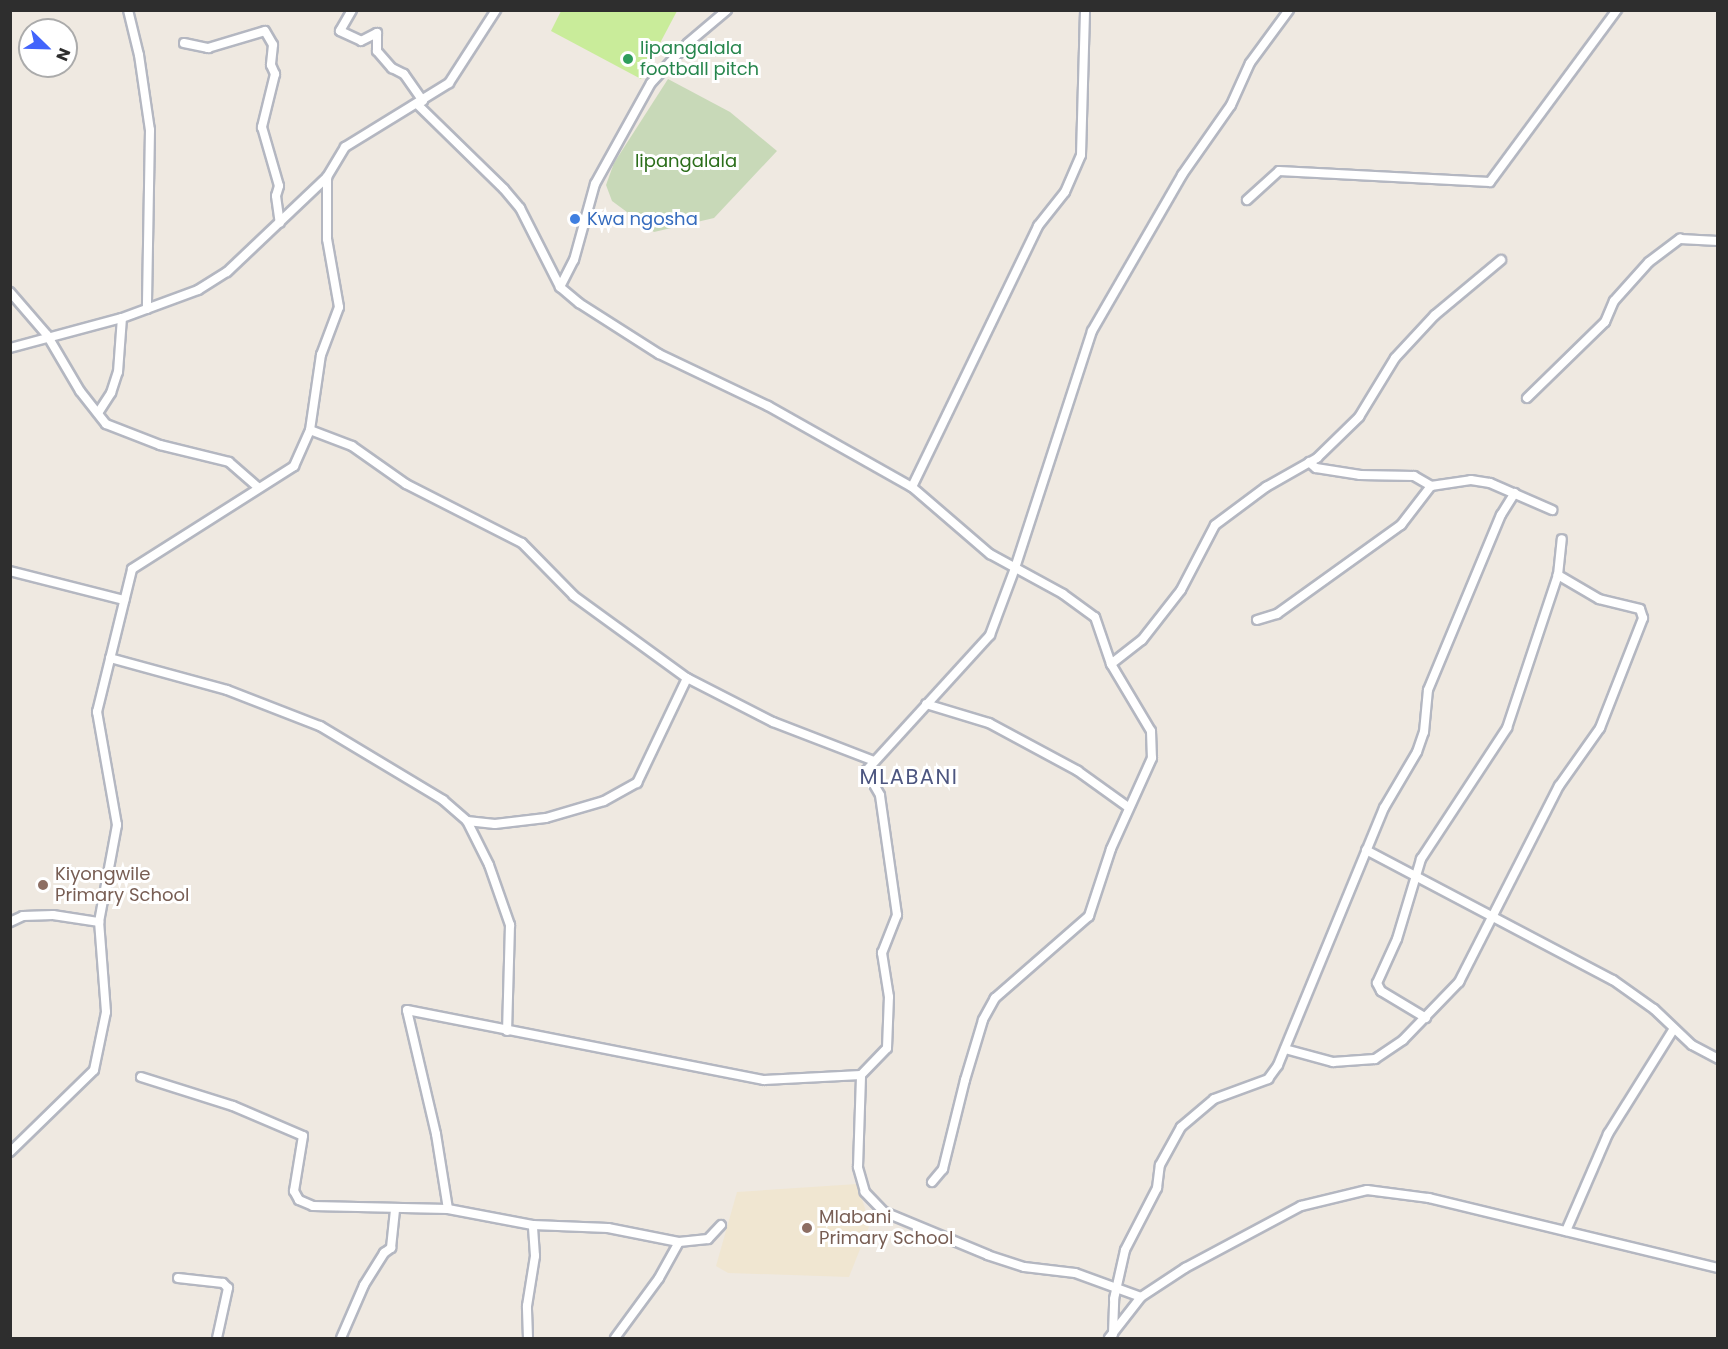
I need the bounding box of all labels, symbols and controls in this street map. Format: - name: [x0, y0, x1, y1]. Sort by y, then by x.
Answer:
- north arrow: [18, 18, 78, 78]
- place label: lipangalala football pitch: [640, 38, 759, 80]
- text: N: [50, 44, 76, 64]
- marker: lipangalala football pitch: [621, 52, 635, 66]
- park label: lipangalala: [635, 150, 737, 172]
- place label: Kwa ngosha: [587, 208, 698, 230]
- marker: Kwa ngosha: [568, 212, 582, 226]
- district label: MLABANI: [860, 764, 958, 790]
- place label: Kiyongwile Primary School: [55, 864, 189, 906]
- marker: Kiyongwile Primary School: [36, 878, 50, 892]
- place label: Mlabani Primary School: [819, 1207, 953, 1250]
- marker: Mlabani Primary School: [800, 1221, 814, 1235]

